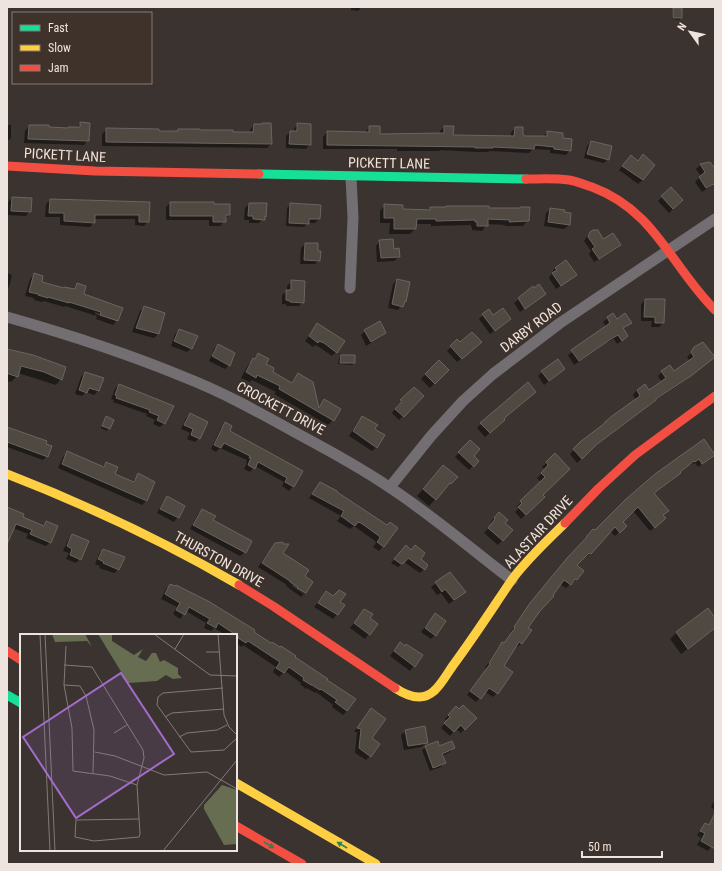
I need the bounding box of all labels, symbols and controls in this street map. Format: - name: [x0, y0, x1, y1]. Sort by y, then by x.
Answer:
- legend: [12, 12, 152, 84]
- north arrow: [670, 12, 710, 52]
- text: N: [675, 20, 689, 33]
- text: Fast: [48, 21, 69, 35]
- text: Slow: [48, 41, 71, 55]
- text: Jam: [48, 61, 69, 75]
- street label: PICKETT LANE: [24, 145, 106, 165]
- street label: PICKETT LANE: [348, 154, 430, 172]
- street label: DARBY ROAD: [497, 299, 565, 355]
- street label: CROCKETT DRIVE: [234, 378, 328, 438]
- street label: ALASTAIR DRIVE: [500, 493, 576, 571]
- street label: THURSTON DRIVE: [172, 528, 266, 590]
- inset map: [20, 634, 237, 851]
- scale bar: [582, 833, 662, 859]
- text: 50 m: [588, 840, 612, 854]
- one-way arrow: [336, 841, 348, 848]
- one-way arrow: [263, 842, 275, 849]

